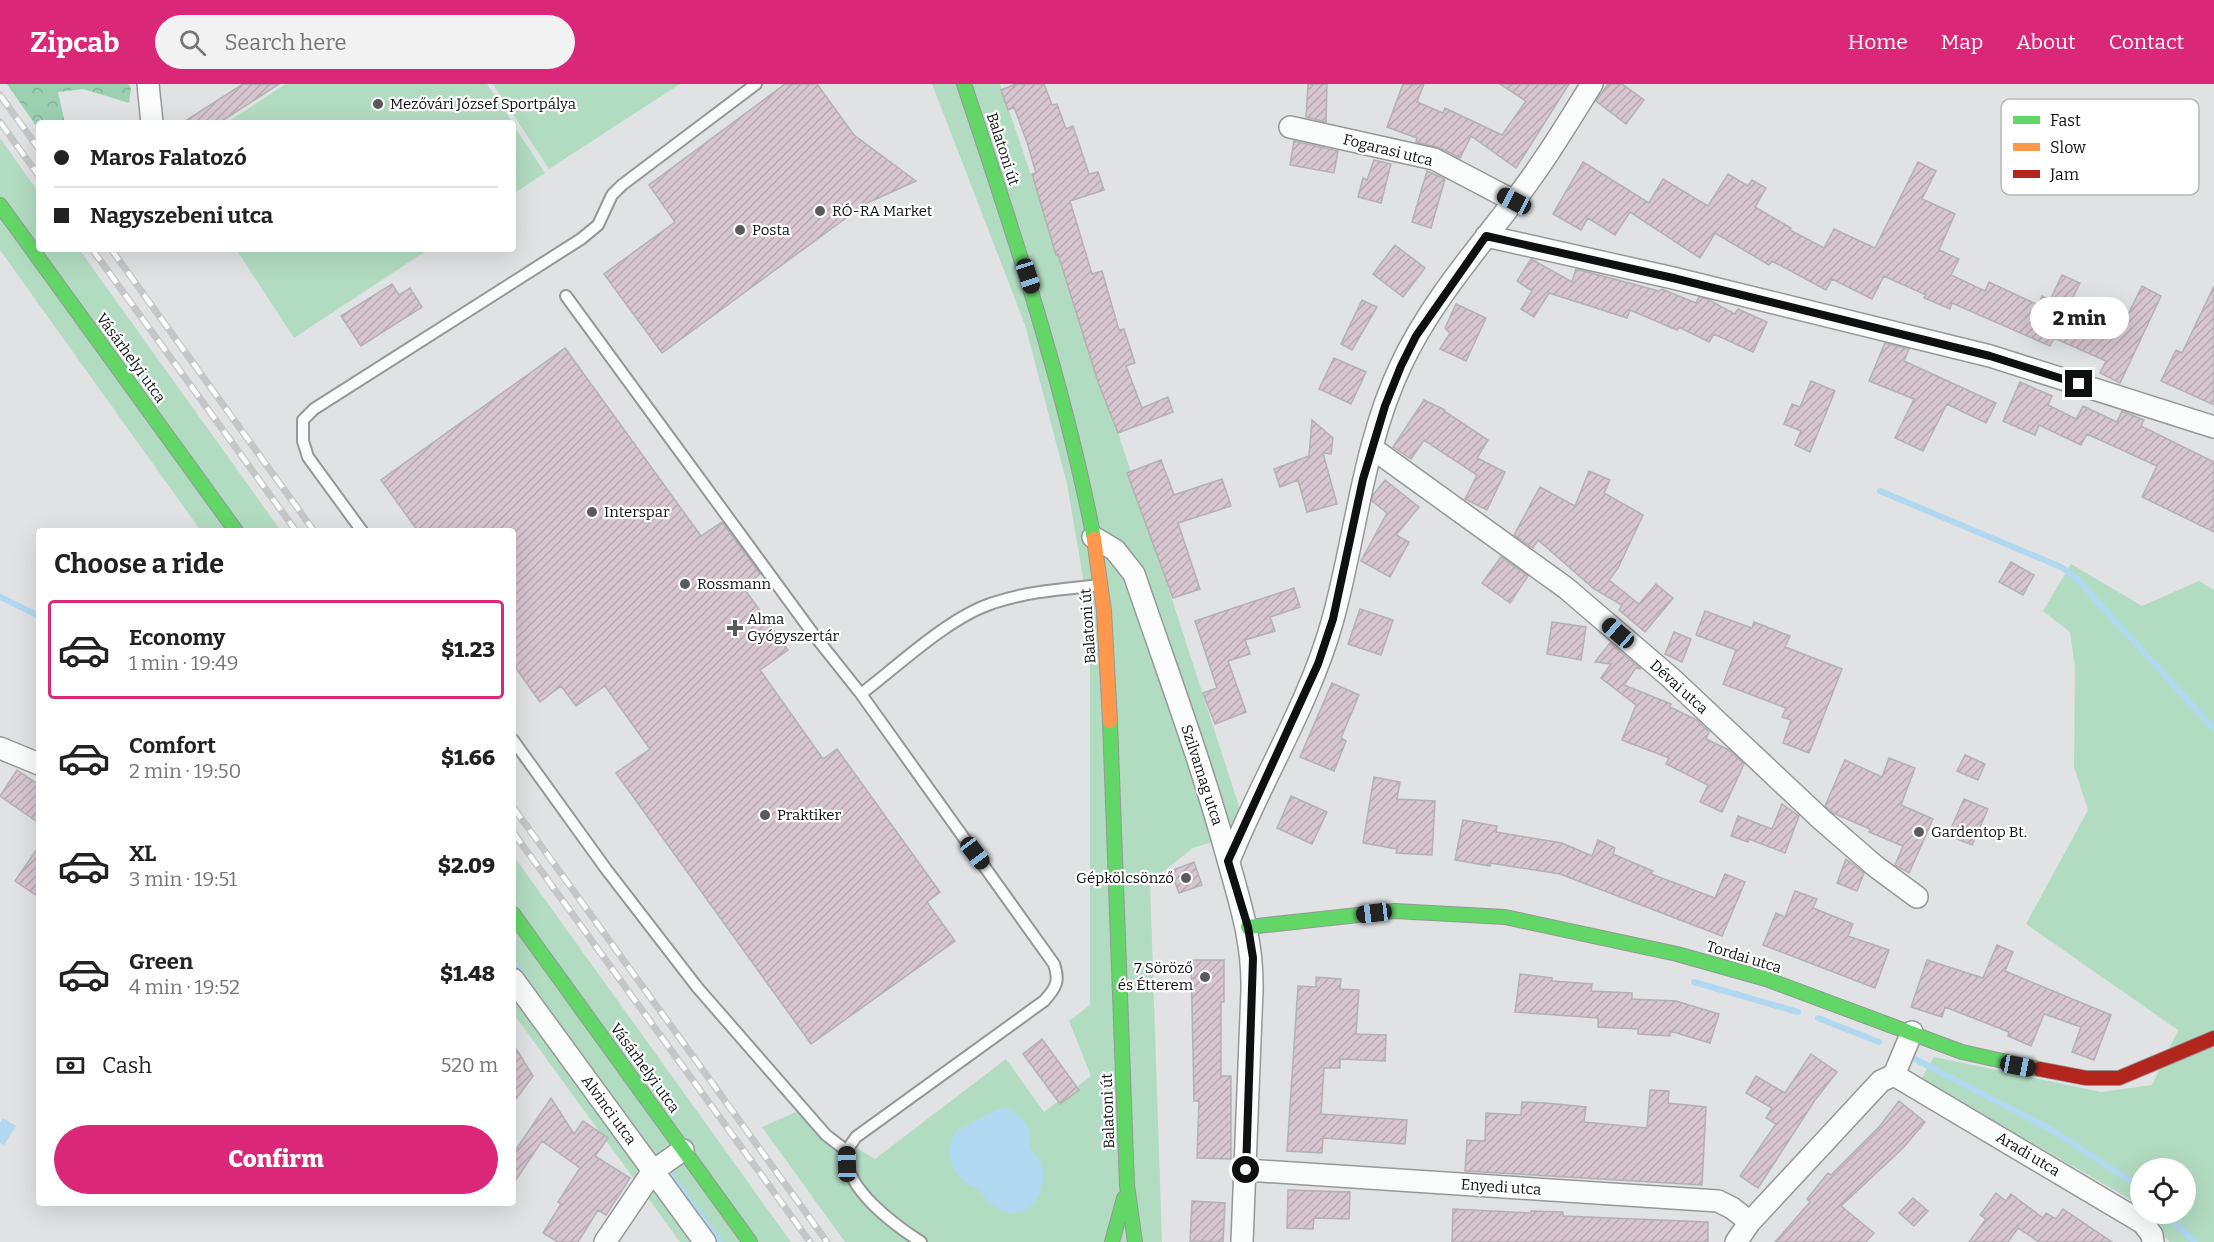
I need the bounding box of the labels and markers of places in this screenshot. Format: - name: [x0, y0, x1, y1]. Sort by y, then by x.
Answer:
- place label: Mezővári József Sportpálya: [390, 95, 576, 113]
- marker: Mezővári József Sportpálya: [371, 97, 385, 111]
- place label: RÓ-RA Market: [832, 202, 933, 220]
- marker: RÓ-RA Market: [813, 204, 827, 218]
- place label: Posta: [752, 221, 790, 239]
- marker: Posta: [733, 223, 747, 237]
- place label: Interspar: [604, 503, 670, 521]
- marker: Interspar: [585, 505, 599, 519]
- place label: Rossmann: [697, 575, 772, 593]
- marker: Rossmann: [678, 577, 692, 591]
- place label: Alma Gyógyszertár: [747, 610, 840, 645]
- marker: Alma Gyógyszertár: [728, 621, 742, 635]
- place label: Praktiker: [777, 806, 841, 824]
- marker: Praktiker: [758, 808, 772, 822]
- place label: Gardentop Bt.: [1931, 823, 2027, 841]
- marker: Gardentop Bt.: [1912, 825, 1926, 839]
- place label: Gépkölcsönző: [1076, 869, 1174, 887]
- marker: Gépkölcsönző: [1179, 871, 1193, 885]
- place label: 7 Söröző és Étterem: [1118, 959, 1194, 994]
- marker: 7 Söröző és Étterem: [1198, 970, 1212, 984]

